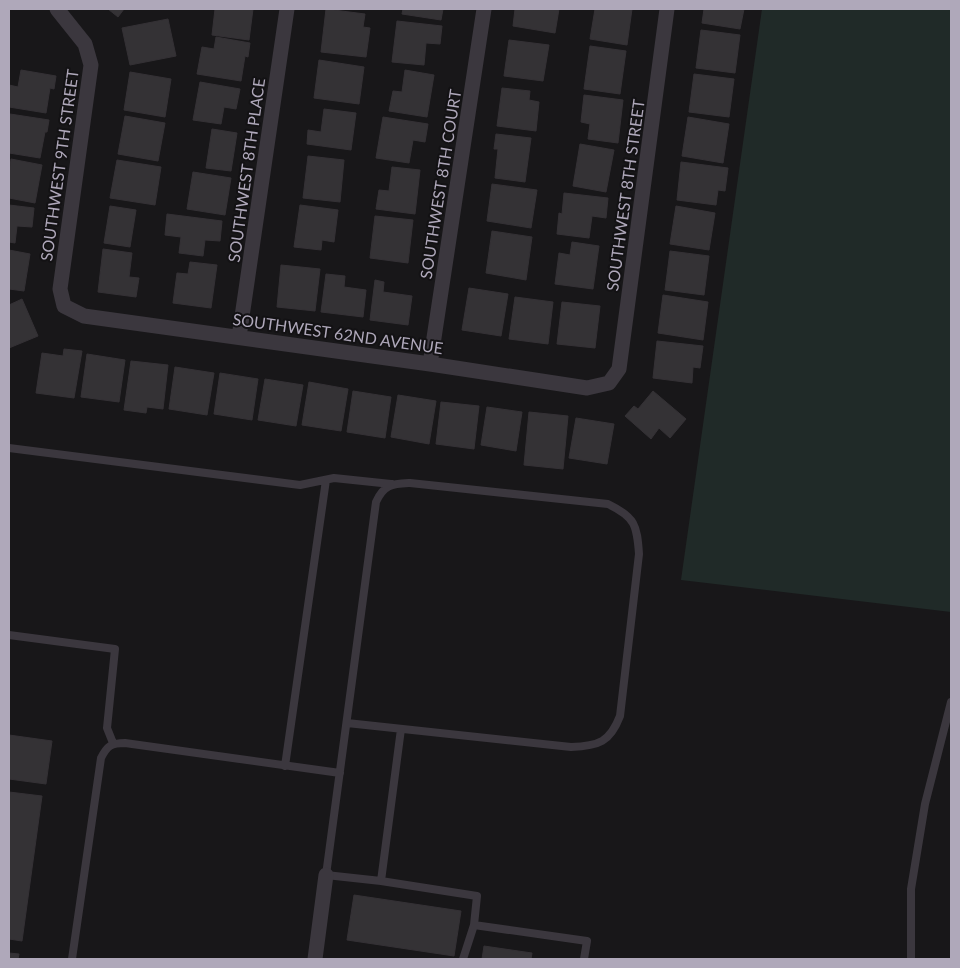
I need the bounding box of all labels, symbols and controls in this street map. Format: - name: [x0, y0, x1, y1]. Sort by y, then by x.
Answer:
- street label: SOUTHWEST 9TH STREET: [36, 67, 82, 262]
- street label: SOUTHWEST 8TH PLACE: [224, 77, 268, 263]
- street label: SOUTHWEST 8TH COURT: [416, 87, 464, 280]
- street label: SOUTHWEST 8TH STREET: [602, 97, 648, 292]
- street label: SOUTHWEST 62ND AVENUE: [232, 309, 444, 357]

